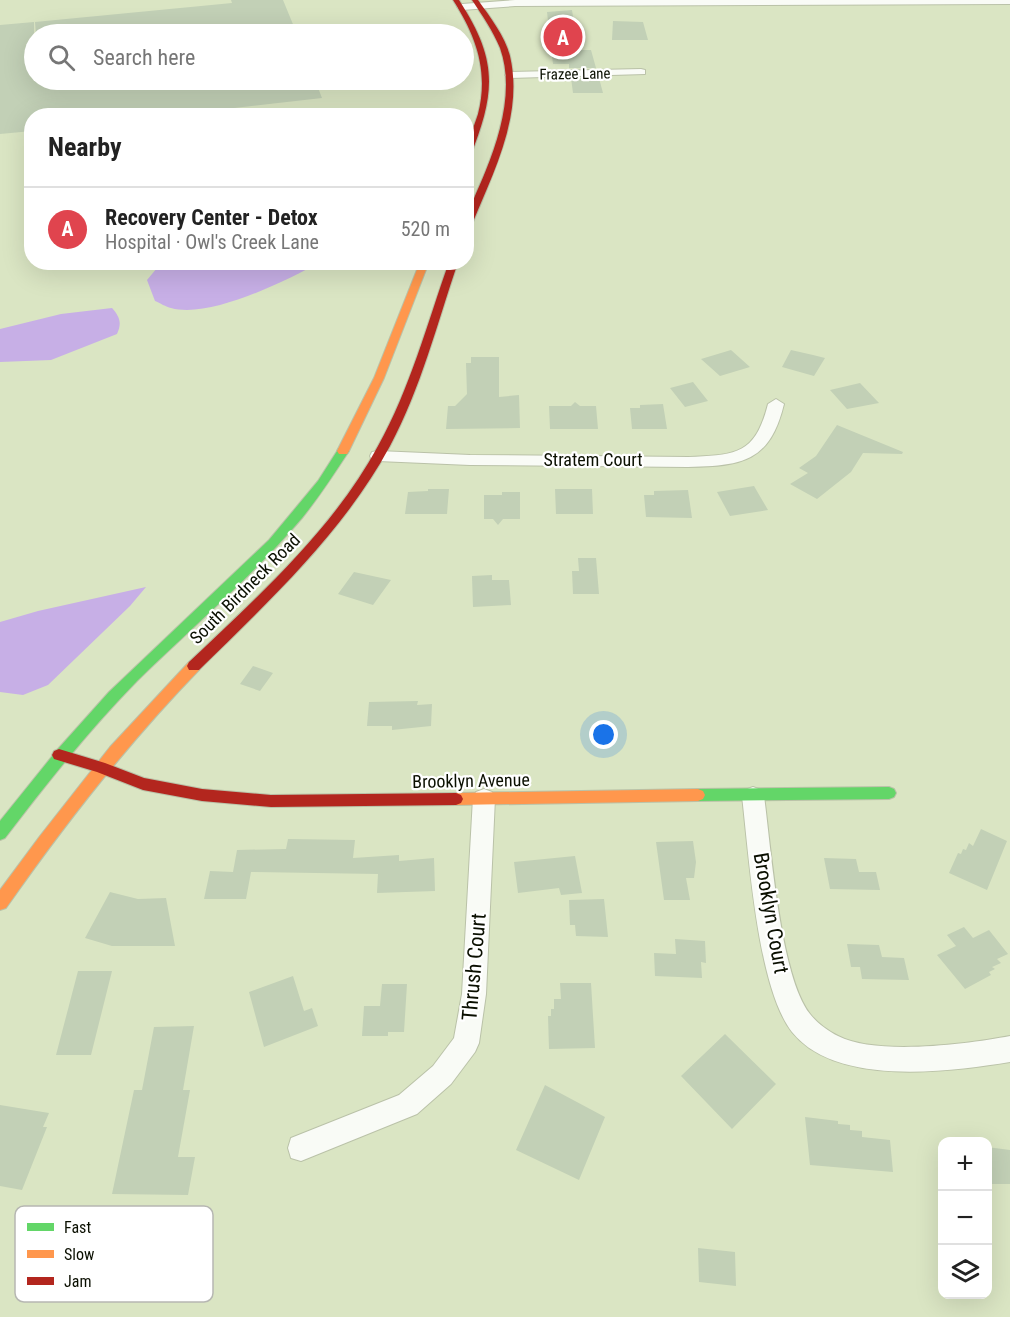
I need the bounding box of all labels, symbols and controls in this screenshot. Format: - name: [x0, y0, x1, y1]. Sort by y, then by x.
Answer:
- pin: A: [544, 15, 582, 60]
- search box: [24, 24, 474, 90]
- icon: search: [45, 41, 78, 74]
- text: Search here: [93, 45, 195, 70]
- street label: Frazee Lane: [539, 64, 611, 84]
- text: Nearby: [48, 132, 122, 162]
- text: Recovery Center - Detox: [105, 205, 318, 230]
- text: A: [62, 217, 73, 241]
- text: 520 m: [401, 217, 450, 241]
- text: Hospital · Owl's Creek Lane: [105, 230, 319, 254]
- street label: Stratem Court: [543, 449, 643, 470]
- street label: South Birdneck Road: [185, 529, 304, 648]
- your location: [589, 720, 618, 749]
- street label: Brooklyn Avenue: [412, 769, 530, 792]
- street label: Brooklyn Court: [749, 851, 793, 975]
- street label: Thrush Court: [457, 912, 491, 1022]
- map controls: [938, 1137, 992, 1299]
- button: +: [938, 1137, 992, 1191]
- button: −: [938, 1191, 992, 1245]
- legend: [15, 1206, 213, 1302]
- text: Fast: [64, 1218, 91, 1237]
- text: Slow: [64, 1245, 94, 1264]
- button: layers: [938, 1245, 992, 1299]
- text: Jam: [64, 1272, 91, 1291]

